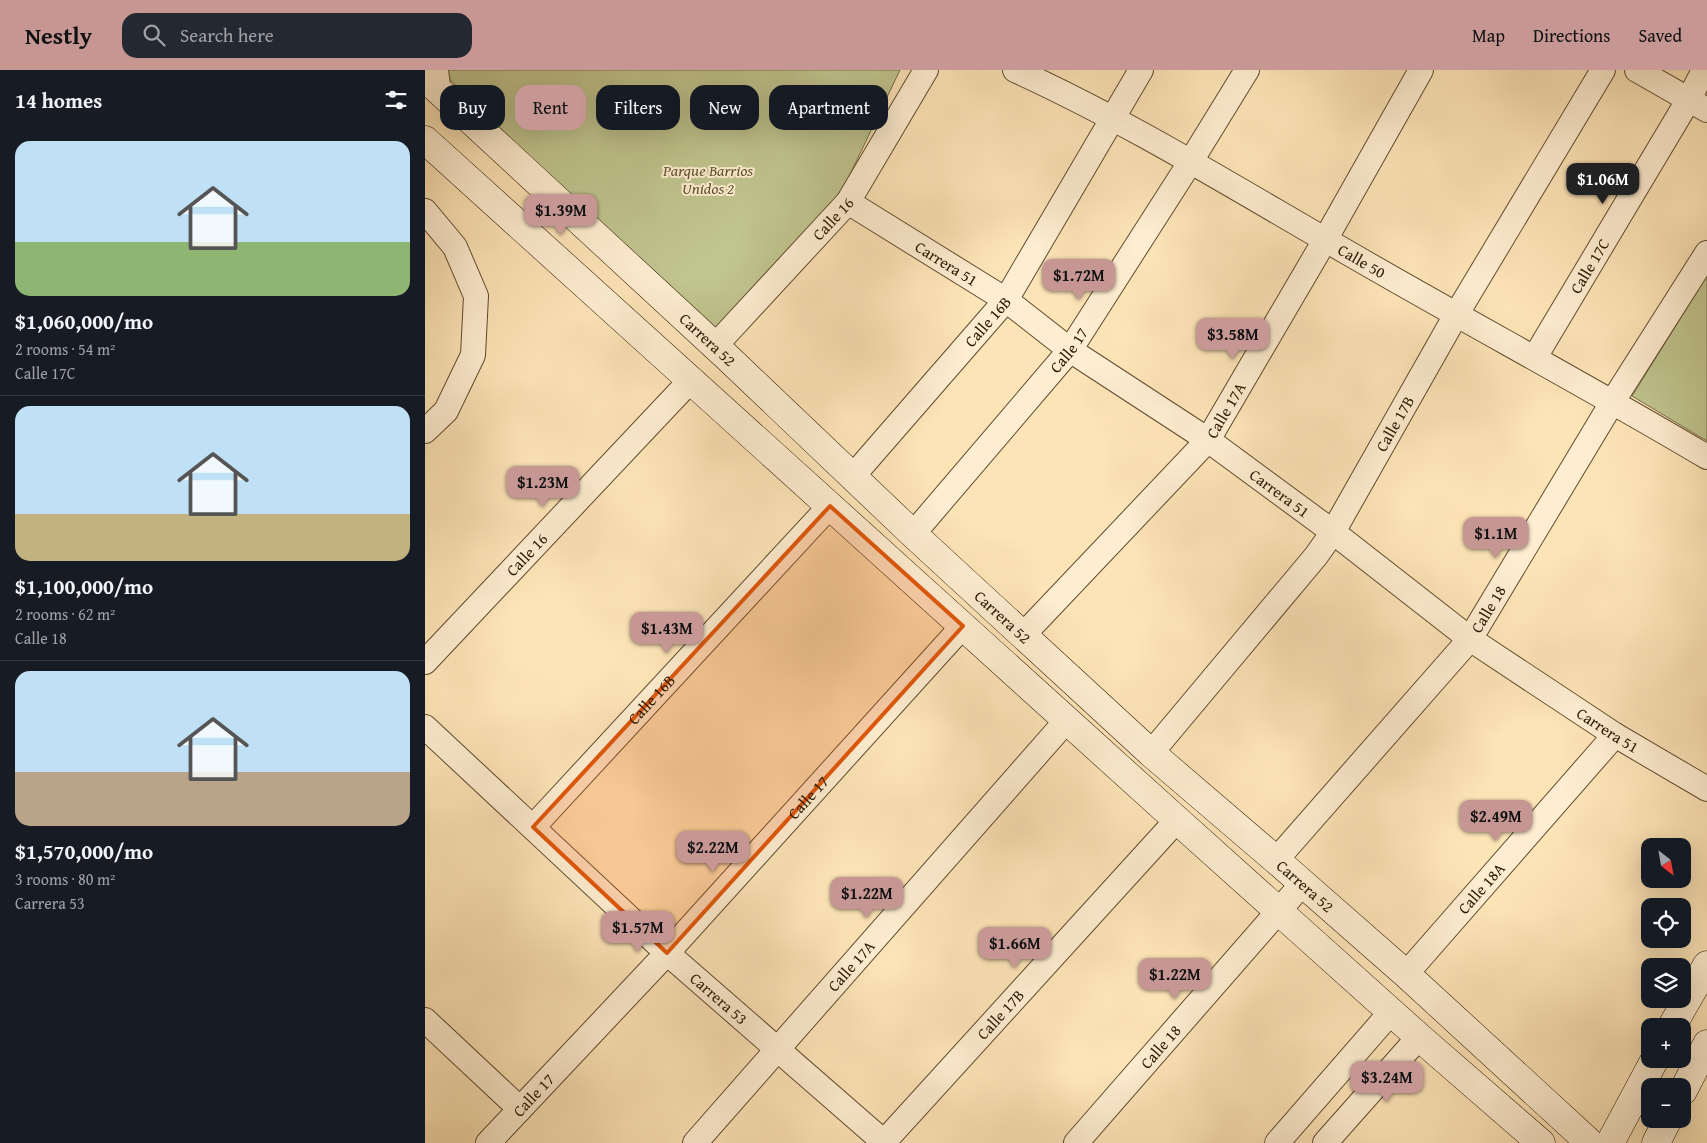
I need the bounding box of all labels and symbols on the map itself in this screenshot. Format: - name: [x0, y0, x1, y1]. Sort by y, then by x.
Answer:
- park label: Parque Barrios Unidos 2: [662, 158, 753, 200]
- pin: $1.06M: [1562, 162, 1644, 205]
- street label: Calle 16: [806, 191, 859, 246]
- pin: $1.39M: [520, 194, 602, 236]
- street label: Calle 17C: [1564, 234, 1615, 298]
- street label: Carrera 51: [911, 235, 983, 292]
- street label: Calle 50: [1333, 238, 1390, 284]
- pin: $1.72M: [1038, 258, 1120, 301]
- street label: Calle 16B: [958, 290, 1016, 352]
- street label: Carrera 52: [674, 307, 742, 372]
- pin: $3.58M: [1192, 318, 1274, 360]
- street label: Calle 17: [1044, 322, 1094, 378]
- street label: Calle 17A: [1200, 377, 1251, 443]
- street label: Calle 17B: [1369, 391, 1420, 456]
- street label: Carrera 51: [1245, 463, 1315, 523]
- pin: $1.23M: [502, 466, 584, 508]
- pin: $1.1M: [1461, 516, 1531, 559]
- street label: Calle 16: [500, 527, 553, 581]
- street label: Calle 18: [1464, 580, 1512, 637]
- street label: Carrera 52: [969, 584, 1037, 649]
- pin: $1.43M: [626, 612, 708, 654]
- street label: Calle 16B: [622, 669, 681, 730]
- street label: Carrera 51: [1572, 701, 1643, 759]
- street label: Calle 17: [782, 770, 834, 825]
- pin: $2.49M: [1455, 800, 1537, 842]
- pin: $2.22M: [672, 830, 754, 873]
- north arrow: [1641, 838, 1691, 888]
- street label: Carrera 52: [1271, 854, 1340, 918]
- street label: Calle 18A: [1452, 857, 1510, 919]
- pin: $1.22M: [826, 876, 908, 919]
- pin: $1.57M: [597, 910, 679, 953]
- pin: $1.66M: [974, 926, 1056, 969]
- street label: Calle 17A: [822, 935, 880, 997]
- pin: $1.22M: [1134, 958, 1216, 1000]
- street label: Carrera 53: [685, 966, 753, 1030]
- street label: Calle 17B: [971, 984, 1029, 1045]
- street label: Calle 18: [1134, 1019, 1186, 1074]
- pin: $3.24M: [1346, 1060, 1428, 1103]
- street label: Calle 17: [507, 1068, 560, 1122]

